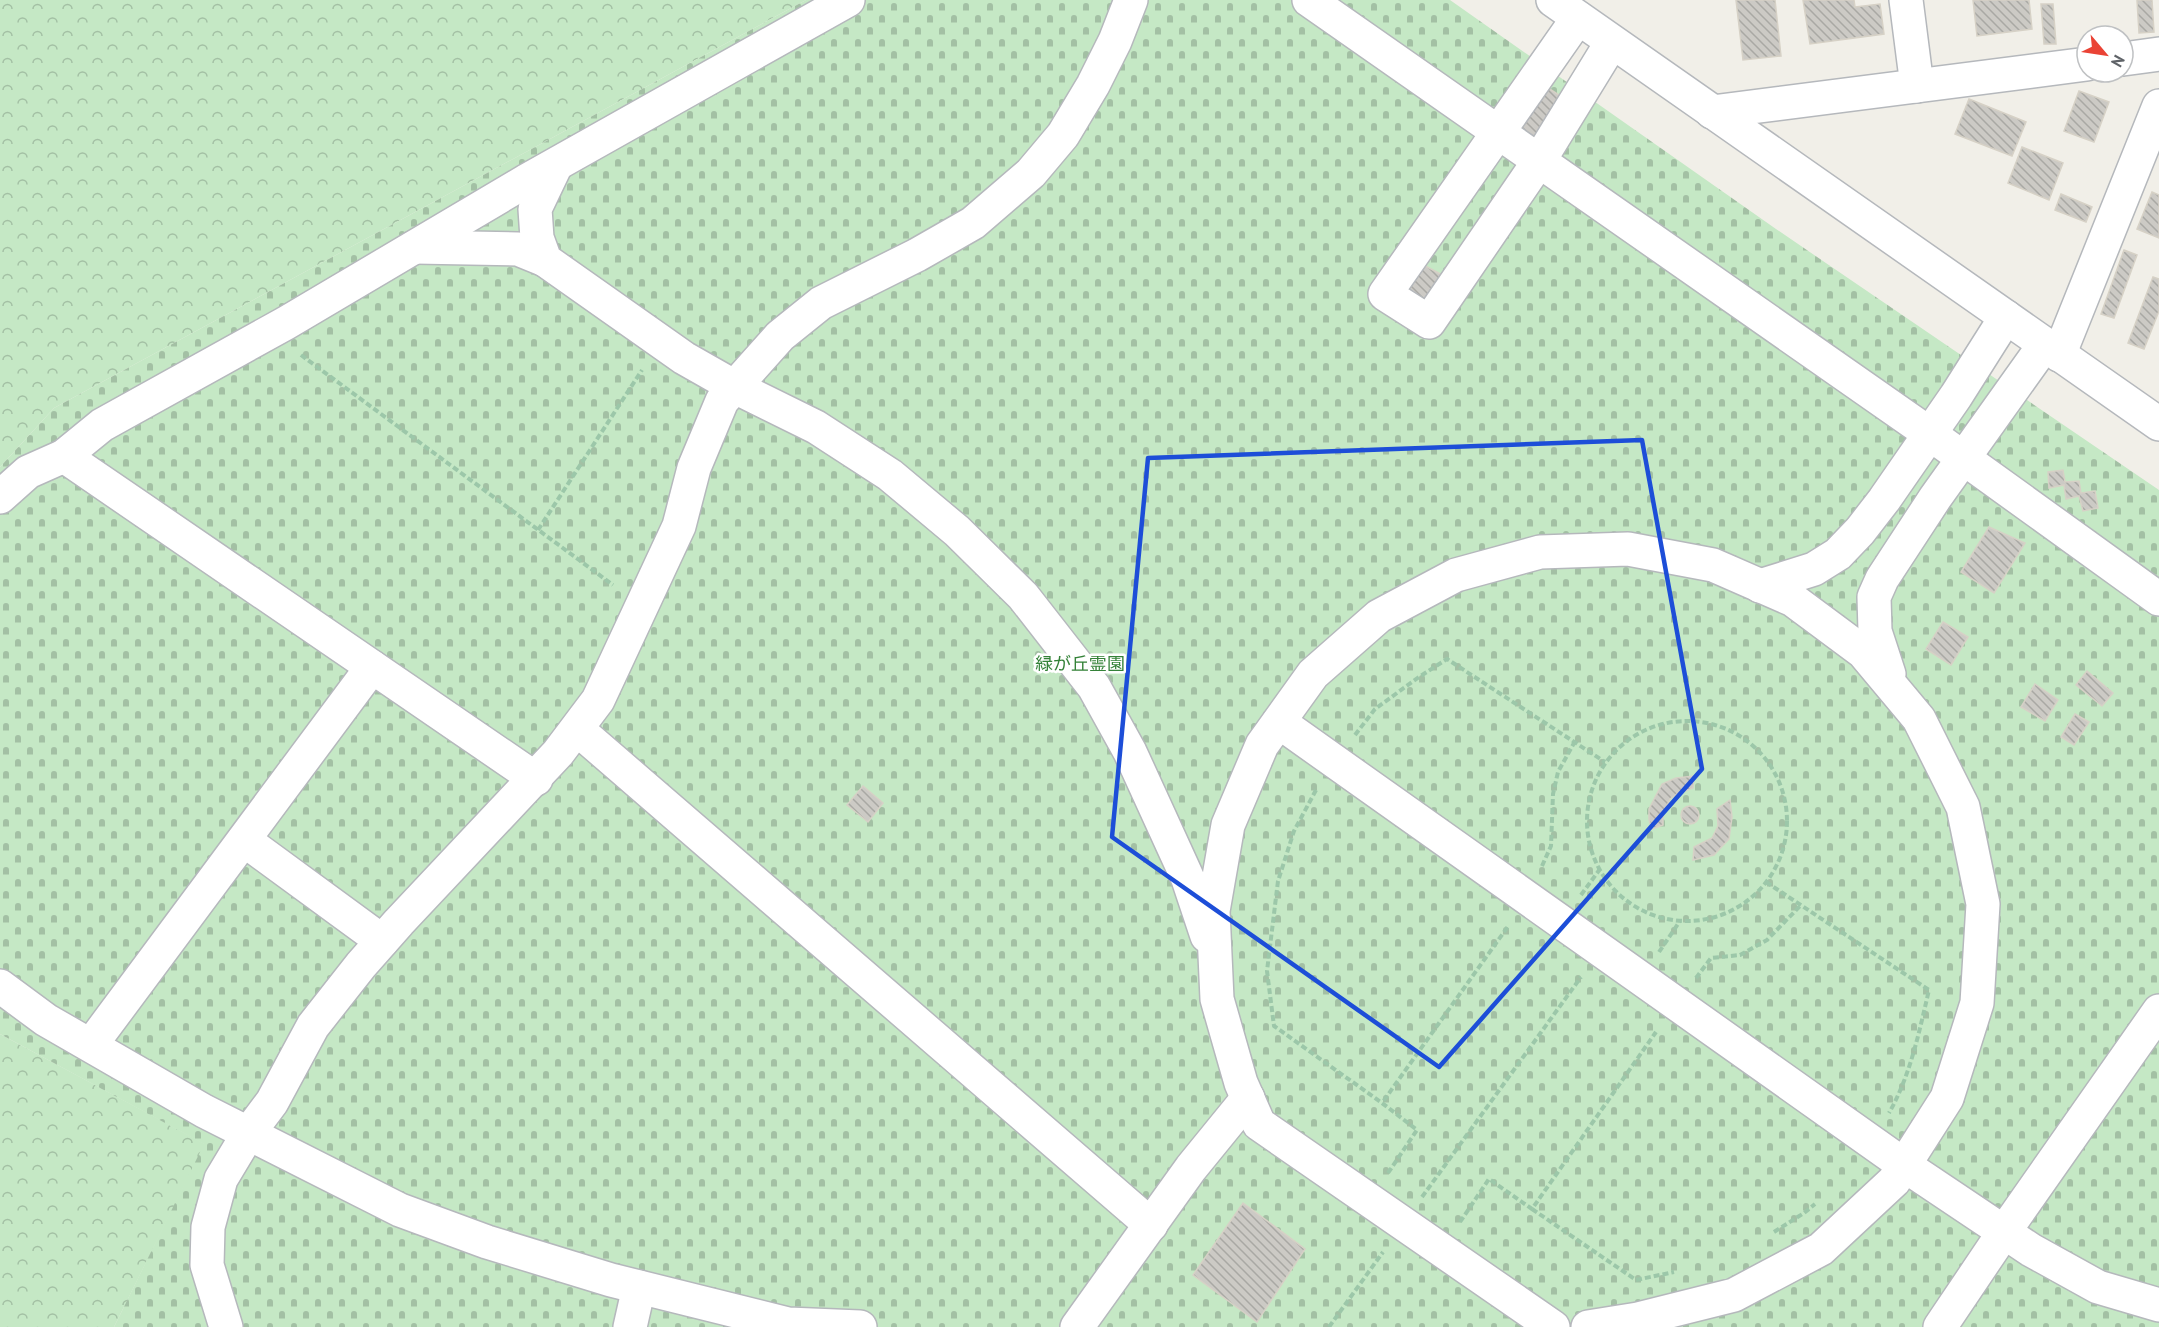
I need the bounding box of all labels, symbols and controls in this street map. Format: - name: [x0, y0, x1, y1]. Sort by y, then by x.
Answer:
- north arrow: [2075, 24, 2135, 84]
- text: N: [2107, 52, 2129, 71]
- park label: 緑が丘霊園: [1035, 652, 1125, 675]

